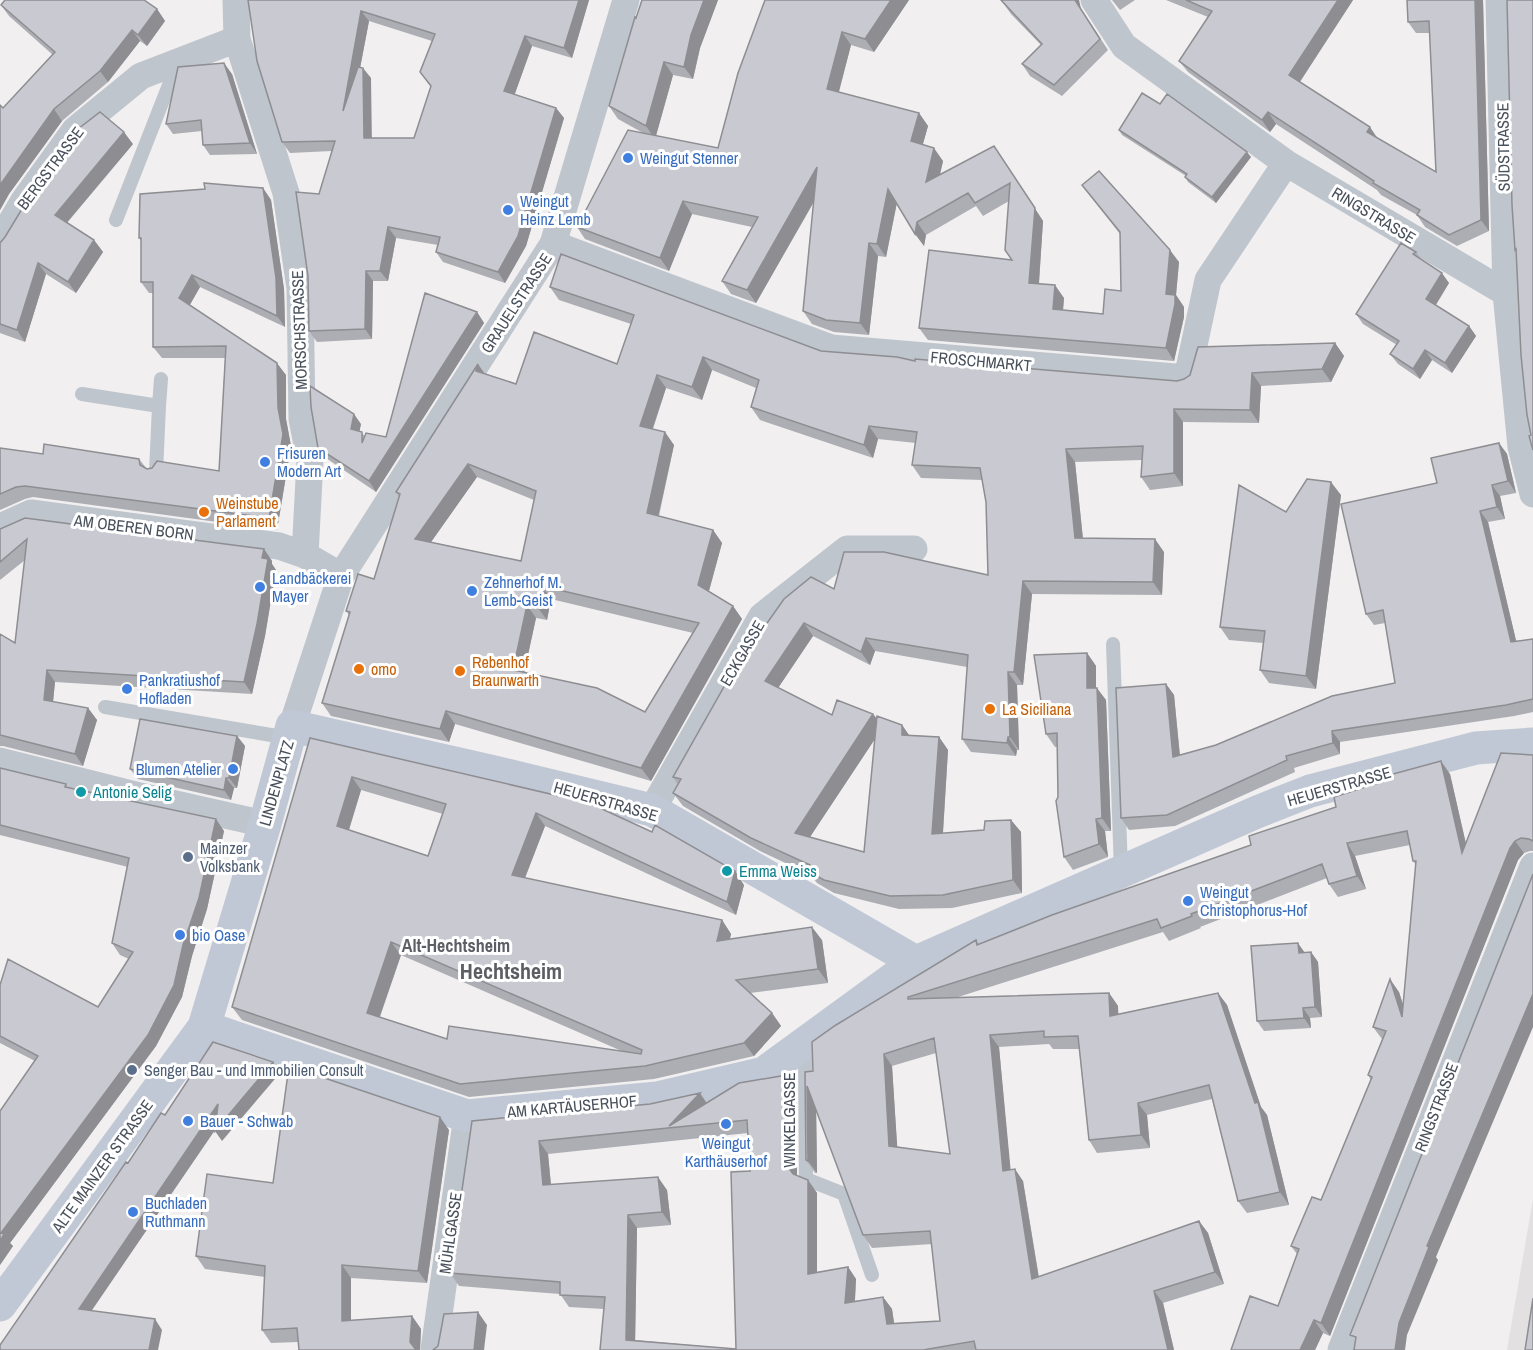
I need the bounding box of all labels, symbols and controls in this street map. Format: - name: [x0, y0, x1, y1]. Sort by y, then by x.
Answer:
- street label: SÜDSTRASSE: [1491, 102, 1515, 192]
- street label: BERGSTRASSE: [12, 122, 88, 214]
- place label: Weingut Stenner: [640, 147, 739, 169]
- marker: Weingut Stenner: [621, 151, 635, 165]
- street label: RINGSTRASSE: [1328, 181, 1420, 249]
- place label: Weingut Heinz Lemb: [520, 190, 591, 230]
- marker: Weingut Heinz Lemb: [501, 203, 515, 217]
- street label: GRAUELSTRASSE: [475, 249, 557, 357]
- street label: MORSCHSTRASSE: [286, 270, 312, 390]
- street label: FROSCHMARKT: [930, 346, 1032, 376]
- place label: Frisuren Modern Art: [277, 442, 342, 482]
- marker: Frisuren Modern Art: [258, 455, 272, 469]
- place label: Weinstube Parlament: [216, 492, 279, 532]
- marker: Weinstube Parlament: [197, 505, 211, 519]
- street label: AM OBEREN BORN: [72, 509, 195, 545]
- place label: Landbäckerei Mayer: [272, 567, 352, 607]
- place label: Zehnerhof M. Lemb-Geist: [484, 571, 562, 611]
- marker: Landbäckerei Mayer: [253, 580, 267, 594]
- marker: Zehnerhof M. Lemb-Geist: [465, 584, 479, 598]
- street label: ECKGASSE: [714, 616, 770, 690]
- place label: Rebenhof Braunwarth: [472, 651, 539, 691]
- place label: omo: [371, 658, 397, 680]
- marker: omo: [352, 662, 366, 676]
- marker: Rebenhof Braunwarth: [453, 664, 467, 678]
- place label: Pankratiushof Hofladen: [139, 669, 220, 709]
- marker: Pankratiushof Hofladen: [120, 682, 134, 696]
- place label: La Siciliana: [1002, 698, 1072, 720]
- marker: La Siciliana: [983, 702, 997, 716]
- street label: LINDENPLATZ: [253, 738, 299, 828]
- place label: Blumen Atelier: [136, 758, 222, 780]
- street label: HEUERSTRASSE: [1284, 761, 1394, 811]
- marker: Blumen Atelier: [226, 762, 240, 776]
- street label: HEUERSTRASSE: [551, 776, 661, 826]
- place label: Antonie Selig: [92, 781, 172, 803]
- marker: Antonie Selig: [74, 785, 88, 799]
- place label: Mainzer Volksbank: [200, 837, 260, 877]
- marker: Mainzer Volksbank: [181, 850, 195, 864]
- place label: Emma Weiss: [739, 860, 817, 882]
- marker: Emma Weiss: [720, 864, 734, 878]
- place label: Weingut Christophorus-Hof: [1200, 881, 1308, 921]
- marker: Weingut Christophorus-Hof: [1181, 894, 1195, 908]
- place label: bio Oase: [192, 924, 245, 946]
- marker: bio Oase: [173, 928, 187, 942]
- district label: Alt-Hechtsheim: [402, 933, 510, 958]
- district label: Hechtsheim: [460, 956, 562, 986]
- place label: Senger Bau - und Immobilien Consult: [144, 1059, 364, 1081]
- street label: RINGSTRASSE: [1409, 1059, 1463, 1155]
- marker: Senger Bau - und Immobilien Consult: [125, 1063, 139, 1077]
- street label: WINKELGASSE: [778, 1072, 800, 1168]
- street label: AM KARTÄUSERHOF: [505, 1089, 638, 1123]
- street label: ALTE MAINZER STRASSE: [46, 1095, 158, 1238]
- place label: Bauer - Schwab: [200, 1110, 293, 1132]
- marker: Bauer - Schwab: [181, 1114, 195, 1128]
- marker: Weingut Karthäuserhof: [719, 1117, 733, 1131]
- place label: Weingut Karthäuserhof: [685, 1132, 768, 1172]
- street label: MÜHLGASSE: [433, 1191, 467, 1275]
- place label: Buchladen Ruthmann: [145, 1192, 207, 1232]
- marker: Buchladen Ruthmann: [126, 1205, 140, 1219]

